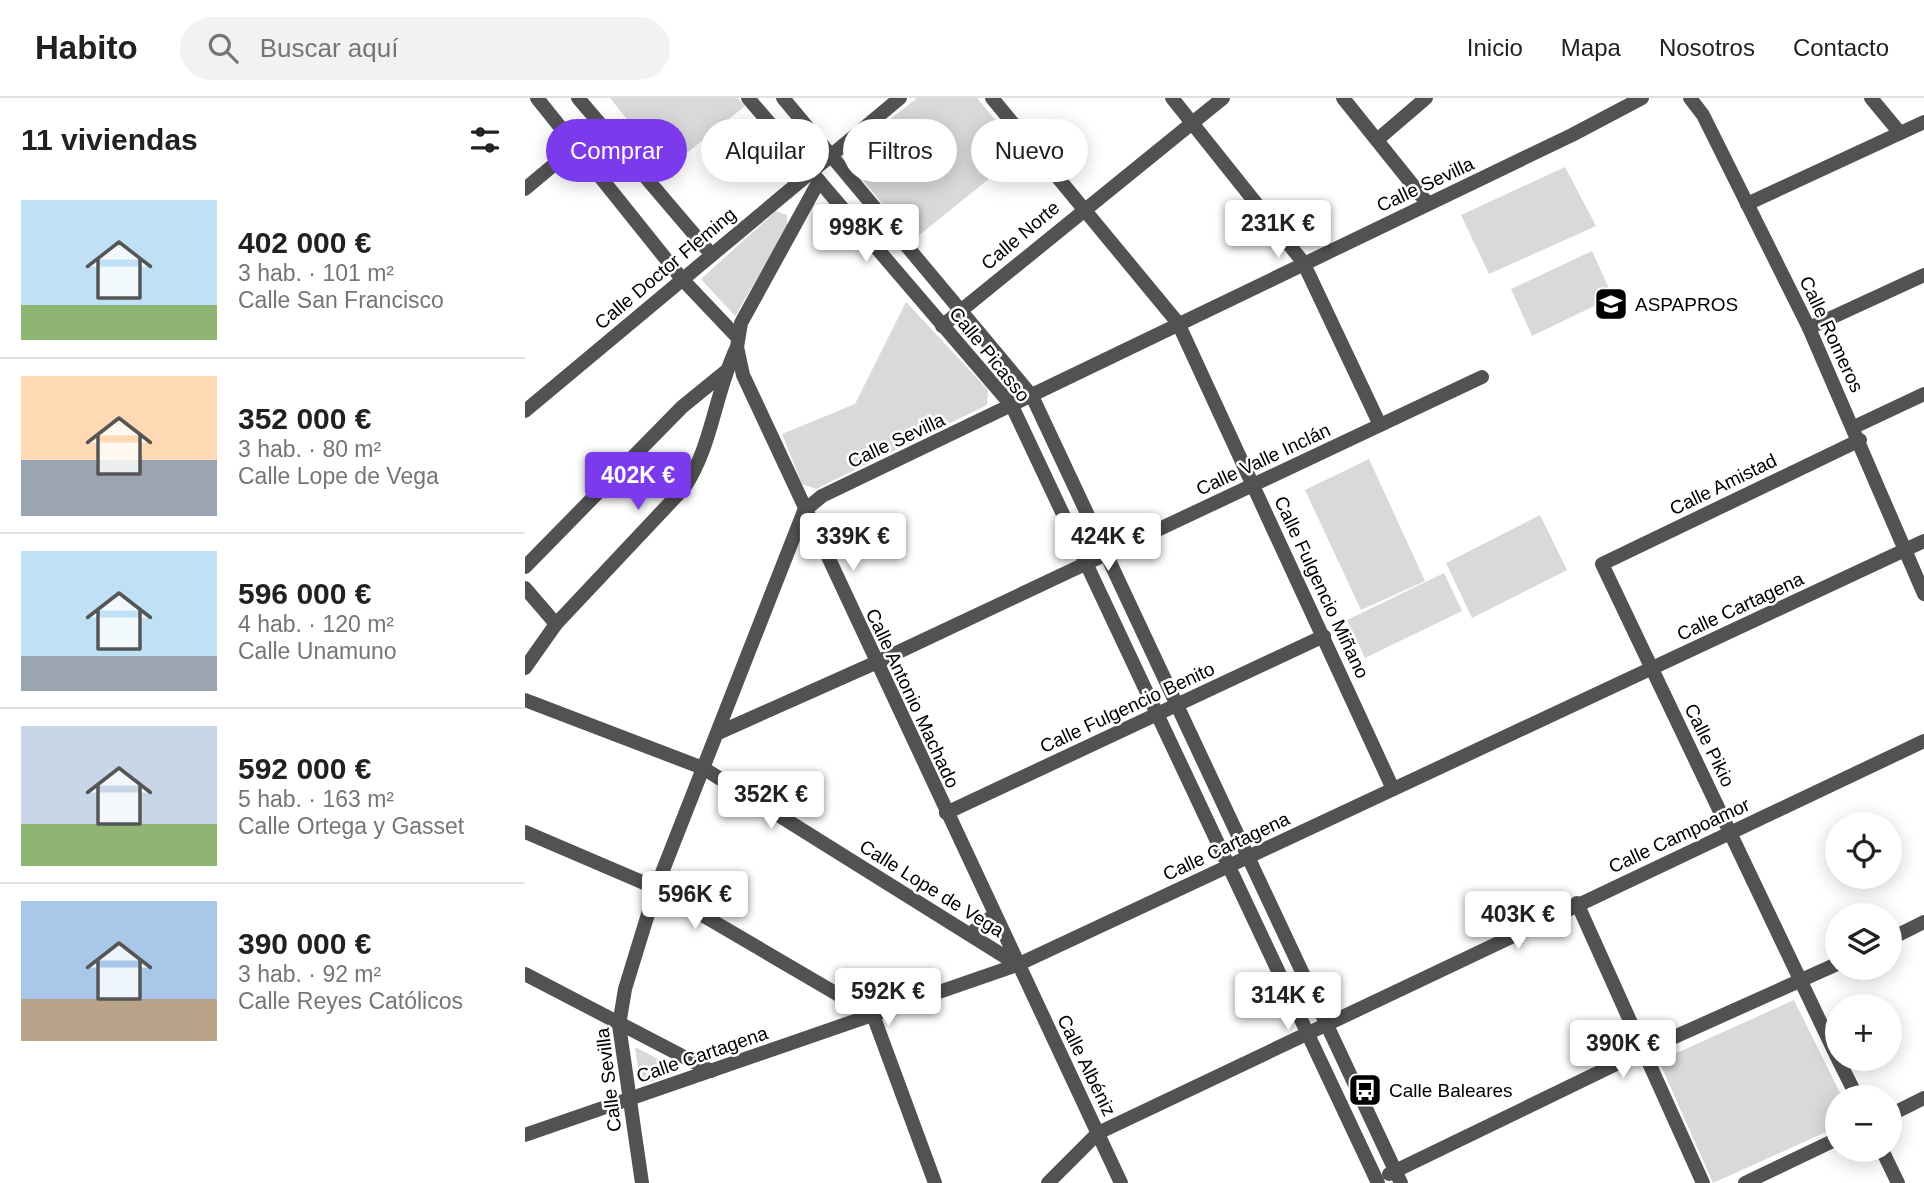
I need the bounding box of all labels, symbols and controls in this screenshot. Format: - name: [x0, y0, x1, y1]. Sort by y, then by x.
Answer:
- search box: [180, 17, 670, 80]
- text: Habito: [35, 29, 138, 66]
- icon: search: [204, 29, 242, 67]
- text: Buscar aquí: [260, 33, 398, 63]
- text: Inicio: [1467, 34, 1523, 61]
- text: Mapa: [1561, 34, 1621, 61]
- text: Nosotros: [1659, 34, 1755, 61]
- text: Contacto: [1793, 34, 1889, 61]
- chip: Comprar: [546, 119, 687, 182]
- chip: Alquilar: [701, 119, 829, 182]
- chip: Filtros: [843, 119, 957, 182]
- chip: Nuevo: [971, 119, 1088, 182]
- icon: filters: [466, 121, 504, 159]
- text: 11 viviendas: [21, 123, 198, 156]
- street label: Calle Sevilla: [1373, 153, 1477, 216]
- street label: Calle Norte: [977, 197, 1063, 274]
- pin: 231K €: [1221, 200, 1335, 260]
- street label: Calle Doctor Fleming: [591, 203, 740, 333]
- pin: 998K €: [809, 204, 923, 264]
- text: 231K €: [1241, 210, 1315, 236]
- text: 998K €: [829, 214, 903, 240]
- text: 402 000 €: [238, 226, 371, 259]
- icon: home: [77, 228, 161, 312]
- text: 3 hab. · 101 m²: [238, 260, 394, 286]
- street label: Calle Romeros: [1795, 273, 1868, 396]
- school or university icon: ASPAPROS: [1592, 285, 1630, 323]
- text: Calle San Francisco: [238, 287, 444, 313]
- place label: ASPAPROS: [1635, 294, 1738, 315]
- street label: Calle Picasso: [945, 303, 1034, 406]
- text: 352 000 €: [238, 402, 371, 435]
- icon: home: [77, 404, 161, 488]
- street label: Calle Sevilla: [844, 409, 948, 472]
- street label: Calle Valle Inclán: [1193, 419, 1334, 500]
- text: 3 hab. · 80 m²: [238, 436, 381, 462]
- street label: Calle Amistad: [1666, 450, 1780, 519]
- pin: 402K €: [581, 452, 695, 512]
- text: 402K €: [601, 462, 675, 488]
- text: Calle Lope de Vega: [238, 463, 439, 489]
- street label: Calle Fulgencio Miñano: [1270, 493, 1373, 682]
- pin: 339K €: [796, 514, 910, 573]
- pin: 424K €: [1051, 514, 1165, 573]
- text: 339K €: [816, 523, 890, 549]
- text: 424K €: [1071, 523, 1145, 549]
- street label: Calle Cartagena: [1674, 568, 1807, 645]
- text: 596 000 €: [238, 577, 371, 610]
- icon: home: [77, 579, 161, 663]
- street label: Calle Antonio Machado: [862, 605, 963, 791]
- text: 4 hab. · 120 m²: [238, 611, 394, 637]
- text: Calle Unamuno: [238, 638, 397, 664]
- street label: Calle Fulgencio Benito: [1037, 658, 1218, 757]
- street label: Calle Pikio: [1680, 700, 1739, 790]
- text: 592 000 €: [238, 752, 371, 785]
- icon: home: [77, 754, 161, 838]
- pin: 352K €: [714, 772, 828, 831]
- text: 352K €: [734, 781, 808, 807]
- text: 5 hab. · 163 m²: [238, 786, 394, 812]
- street label: Calle Campoamor: [1605, 793, 1754, 877]
- street label: Calle Cartagena: [1160, 808, 1293, 885]
- map controls: [1825, 812, 1902, 1162]
- button: locate: [1825, 812, 1902, 889]
- text: Calle Ortega y Gasset: [238, 813, 464, 839]
- street label: Calle Lope de Vega: [856, 836, 1008, 942]
- pin: 596K €: [638, 872, 752, 931]
- text: 596K €: [658, 881, 732, 907]
- pin: 403K €: [1461, 892, 1575, 951]
- text: 403K €: [1481, 901, 1555, 927]
- button: layers: [1825, 903, 1902, 980]
- text: 390 000 €: [238, 927, 371, 960]
- icon: home: [77, 929, 161, 1013]
- text: 3 hab. · 92 m²: [238, 961, 381, 987]
- pin: 592K €: [831, 968, 945, 1028]
- pin: 314K €: [1231, 972, 1345, 1032]
- text: 592K €: [851, 978, 925, 1004]
- text: 314K €: [1251, 982, 1325, 1008]
- text: Calle Reyes Católicos: [238, 988, 463, 1014]
- button: +: [1825, 994, 1902, 1071]
- street label: Calle Albéniz: [1053, 1011, 1120, 1119]
- pin: 390K €: [1566, 1020, 1680, 1080]
- street label: Calle Cartagena: [634, 1022, 771, 1087]
- street label: Calle Sevilla: [592, 1026, 625, 1133]
- text: 390K €: [1586, 1030, 1660, 1056]
- bus stop icon: Calle Baleares: [1346, 1071, 1384, 1109]
- place label: Calle Baleares: [1389, 1080, 1513, 1101]
- button: −: [1825, 1085, 1902, 1162]

